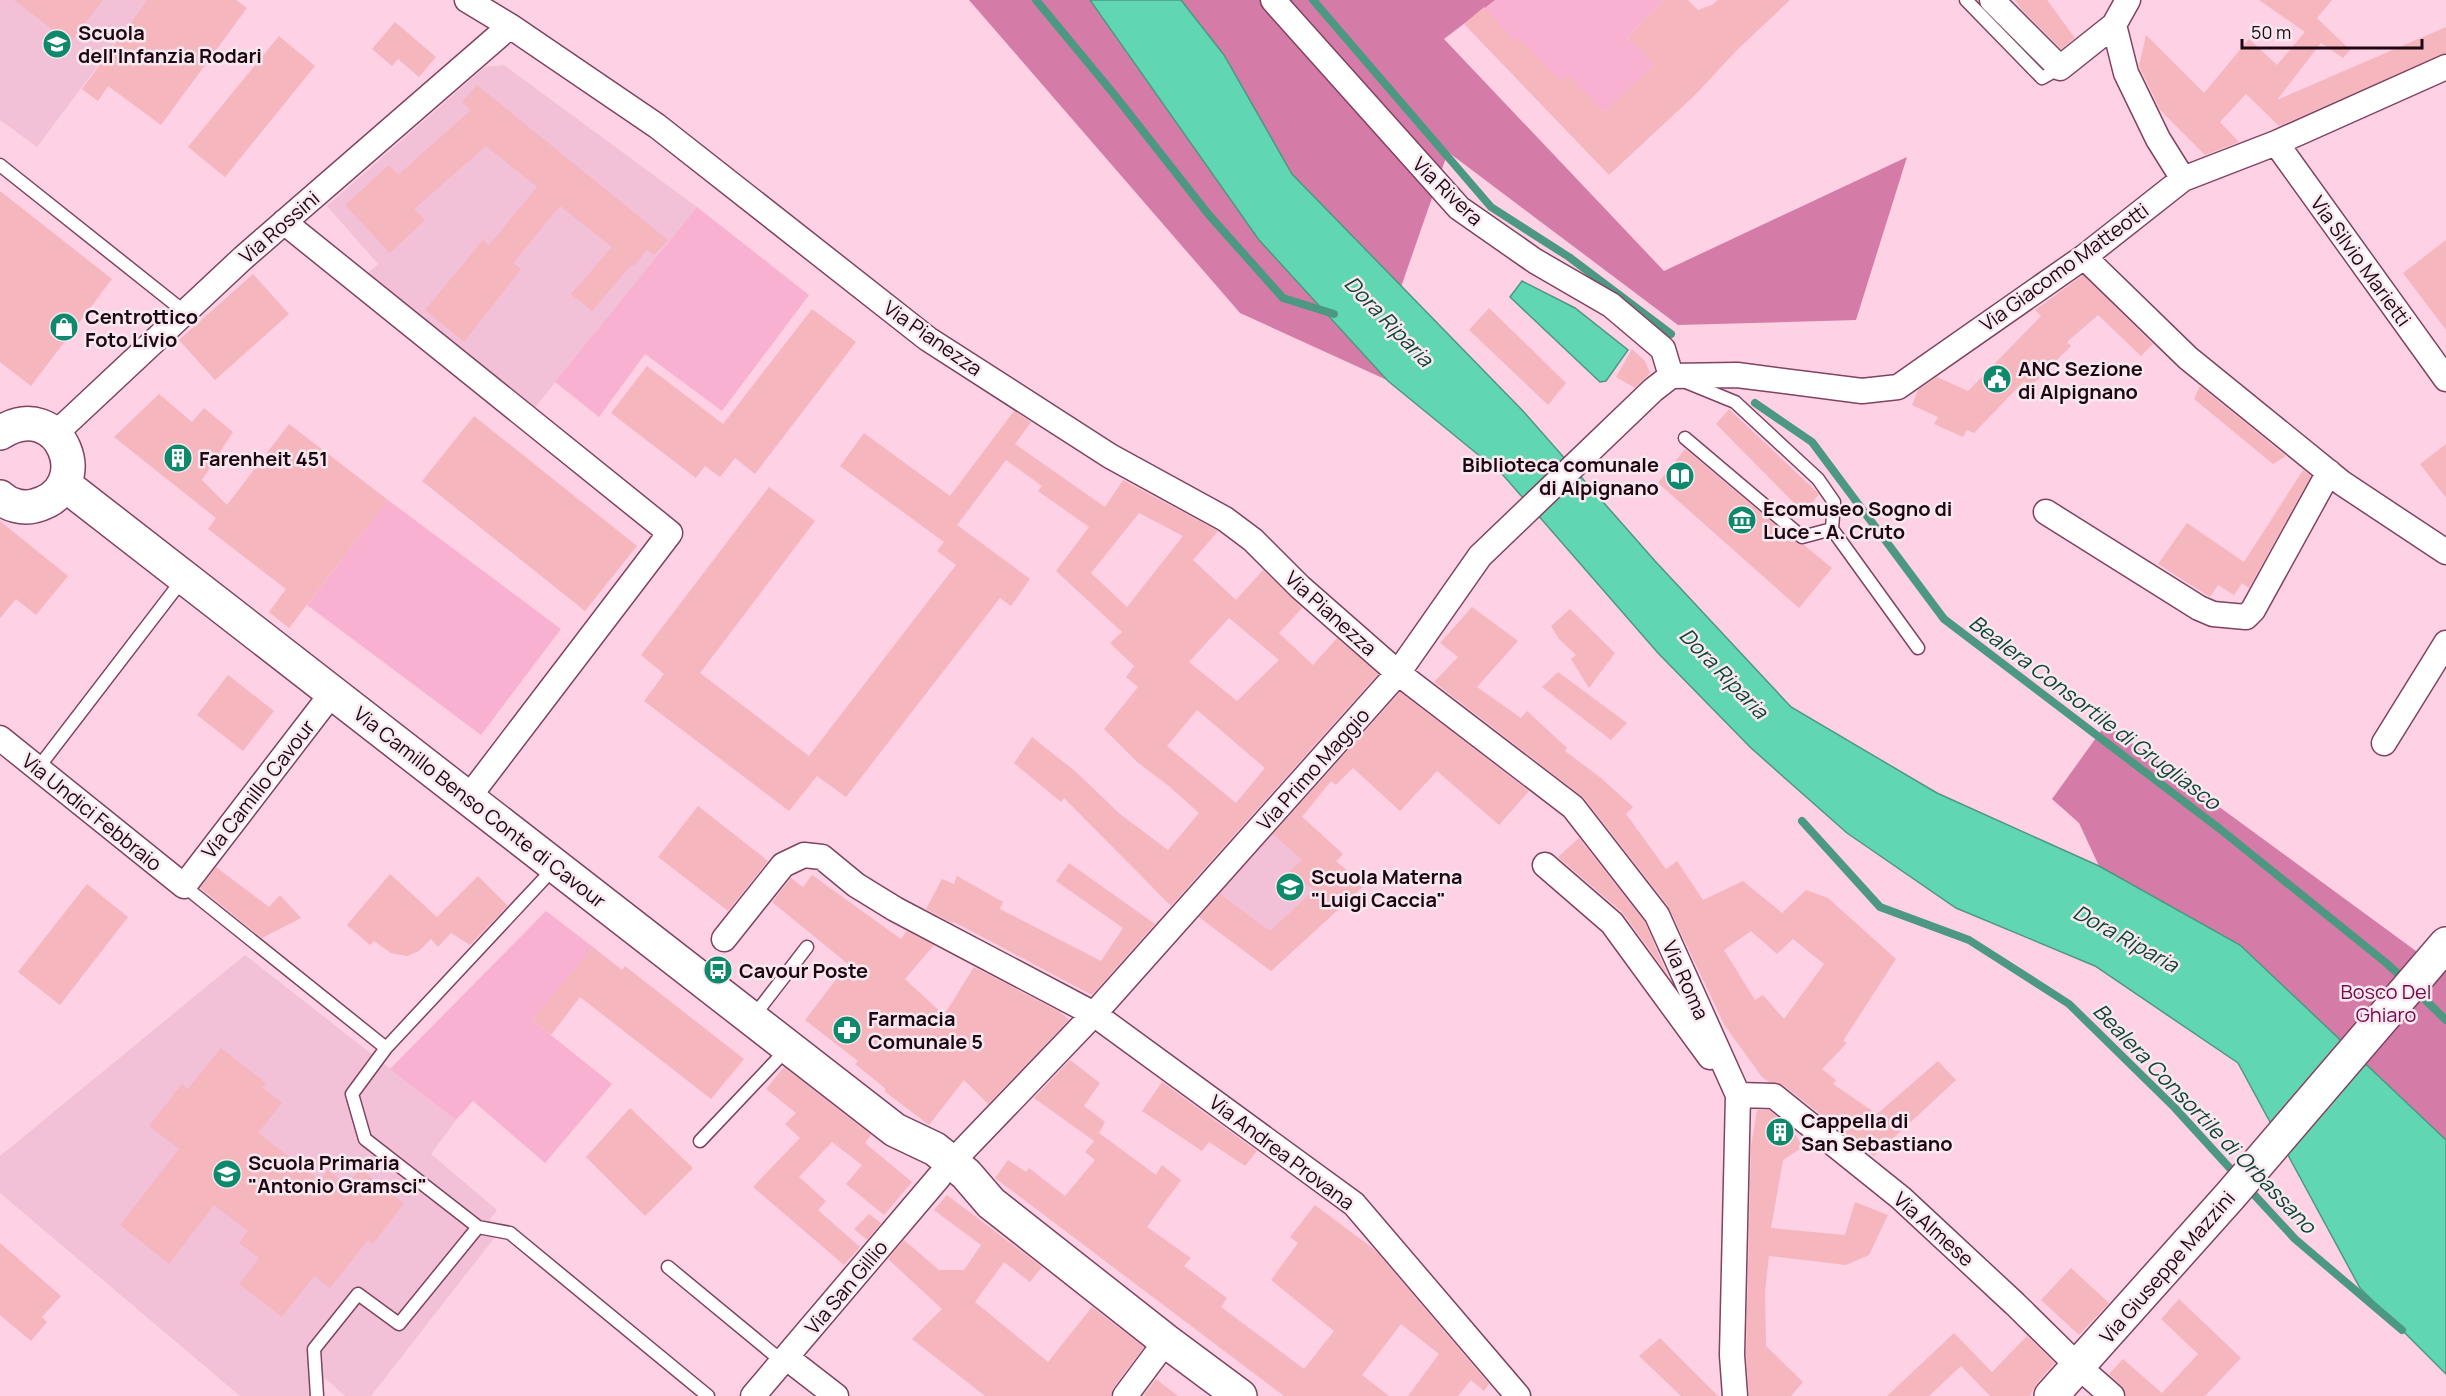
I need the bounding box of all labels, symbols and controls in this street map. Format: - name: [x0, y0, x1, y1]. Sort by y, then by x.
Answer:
- scale bar: [2242, 12, 2422, 50]
- place label: Scuola dell'Infanzia Rodari: [78, 19, 262, 69]
- text: 50 m: [2251, 20, 2291, 44]
- school or university icon: Scuola dell'Infanzia Rodari: [41, 28, 73, 60]
- street label: Via Rivera: [1407, 151, 1489, 231]
- street label: Via Rossini: [233, 185, 325, 269]
- street label: Via Silvio Marietti: [2305, 190, 2417, 332]
- street label: Via Giacomo Matteotti: [1974, 197, 2154, 337]
- water label: Dora Riparia: [1339, 270, 1440, 373]
- street label: Via Pianezza: [878, 294, 988, 382]
- place label: Centrottico Foto Livio: [85, 303, 198, 353]
- shop icon: Centrottico Foto Livio: [48, 311, 80, 343]
- place label: ANC Sezione di Alpignano: [2018, 355, 2143, 405]
- public building icon: ANC Sezione di Alpignano: [1981, 363, 2013, 395]
- building icon: Farenheit 451: [162, 442, 194, 474]
- place label: Farenheit 451: [199, 445, 328, 472]
- place label: Biblioteca comunale di Alpignano: [1462, 451, 1659, 501]
- library icon: Biblioteca comunale di Alpignano: [1664, 460, 1696, 492]
- place label: Ecomuseo Sogno di Luce - A. Cruto: [1763, 495, 1952, 545]
- museum icon: Ecomuseo Sogno di Luce - A. Cruto: [1726, 504, 1758, 536]
- street label: Via Pianezza: [1279, 565, 1383, 661]
- water label: Bealera Consortile di Grugliasco: [1964, 608, 2227, 817]
- water label: Dora Riparia: [1674, 622, 1775, 725]
- street label: Via Camillo Benso Conte di Cavour: [348, 700, 612, 914]
- street label: Via Primo Maggio: [1251, 702, 1375, 836]
- street label: Via Camillo Cavour: [195, 714, 321, 864]
- street label: Via Undici Febbraio: [16, 747, 168, 877]
- place label: Scuola Materna "Luigi Caccia": [1311, 863, 1462, 913]
- school or university icon: Scuola Materna "Luigi Caccia": [1274, 871, 1306, 903]
- water label: Dora Riparia: [2069, 898, 2185, 979]
- street label: Via Roma: [1657, 936, 1715, 1024]
- bus stop icon: Cavour Poste: [702, 954, 734, 986]
- place label: Cavour Poste: [739, 957, 868, 984]
- park label: Bosco Del Ghiaro: [2341, 978, 2431, 1028]
- water label: Bealera Consortile di Orbassano: [2087, 997, 2324, 1240]
- place label: Farmacia Comunale 5: [868, 1005, 983, 1055]
- pharmacy icon: Farmacia Comunale 5: [831, 1014, 863, 1046]
- street label: Via Andrea Provana: [1204, 1088, 1360, 1216]
- place label: Cappella di San Sebastiano: [1801, 1107, 1953, 1157]
- building icon: Cappella di San Sebastiano: [1764, 1116, 1796, 1148]
- place label: Scuola Primaria "Antonio Gramsci": [248, 1149, 427, 1199]
- school or university icon: Scuola Primaria "Antonio Gramsci": [211, 1158, 243, 1190]
- street label: Via Giuseppe Mazzini: [2093, 1185, 2241, 1349]
- street label: Via Almese: [1888, 1186, 1980, 1272]
- street label: Via San Gillio: [799, 1234, 894, 1340]

